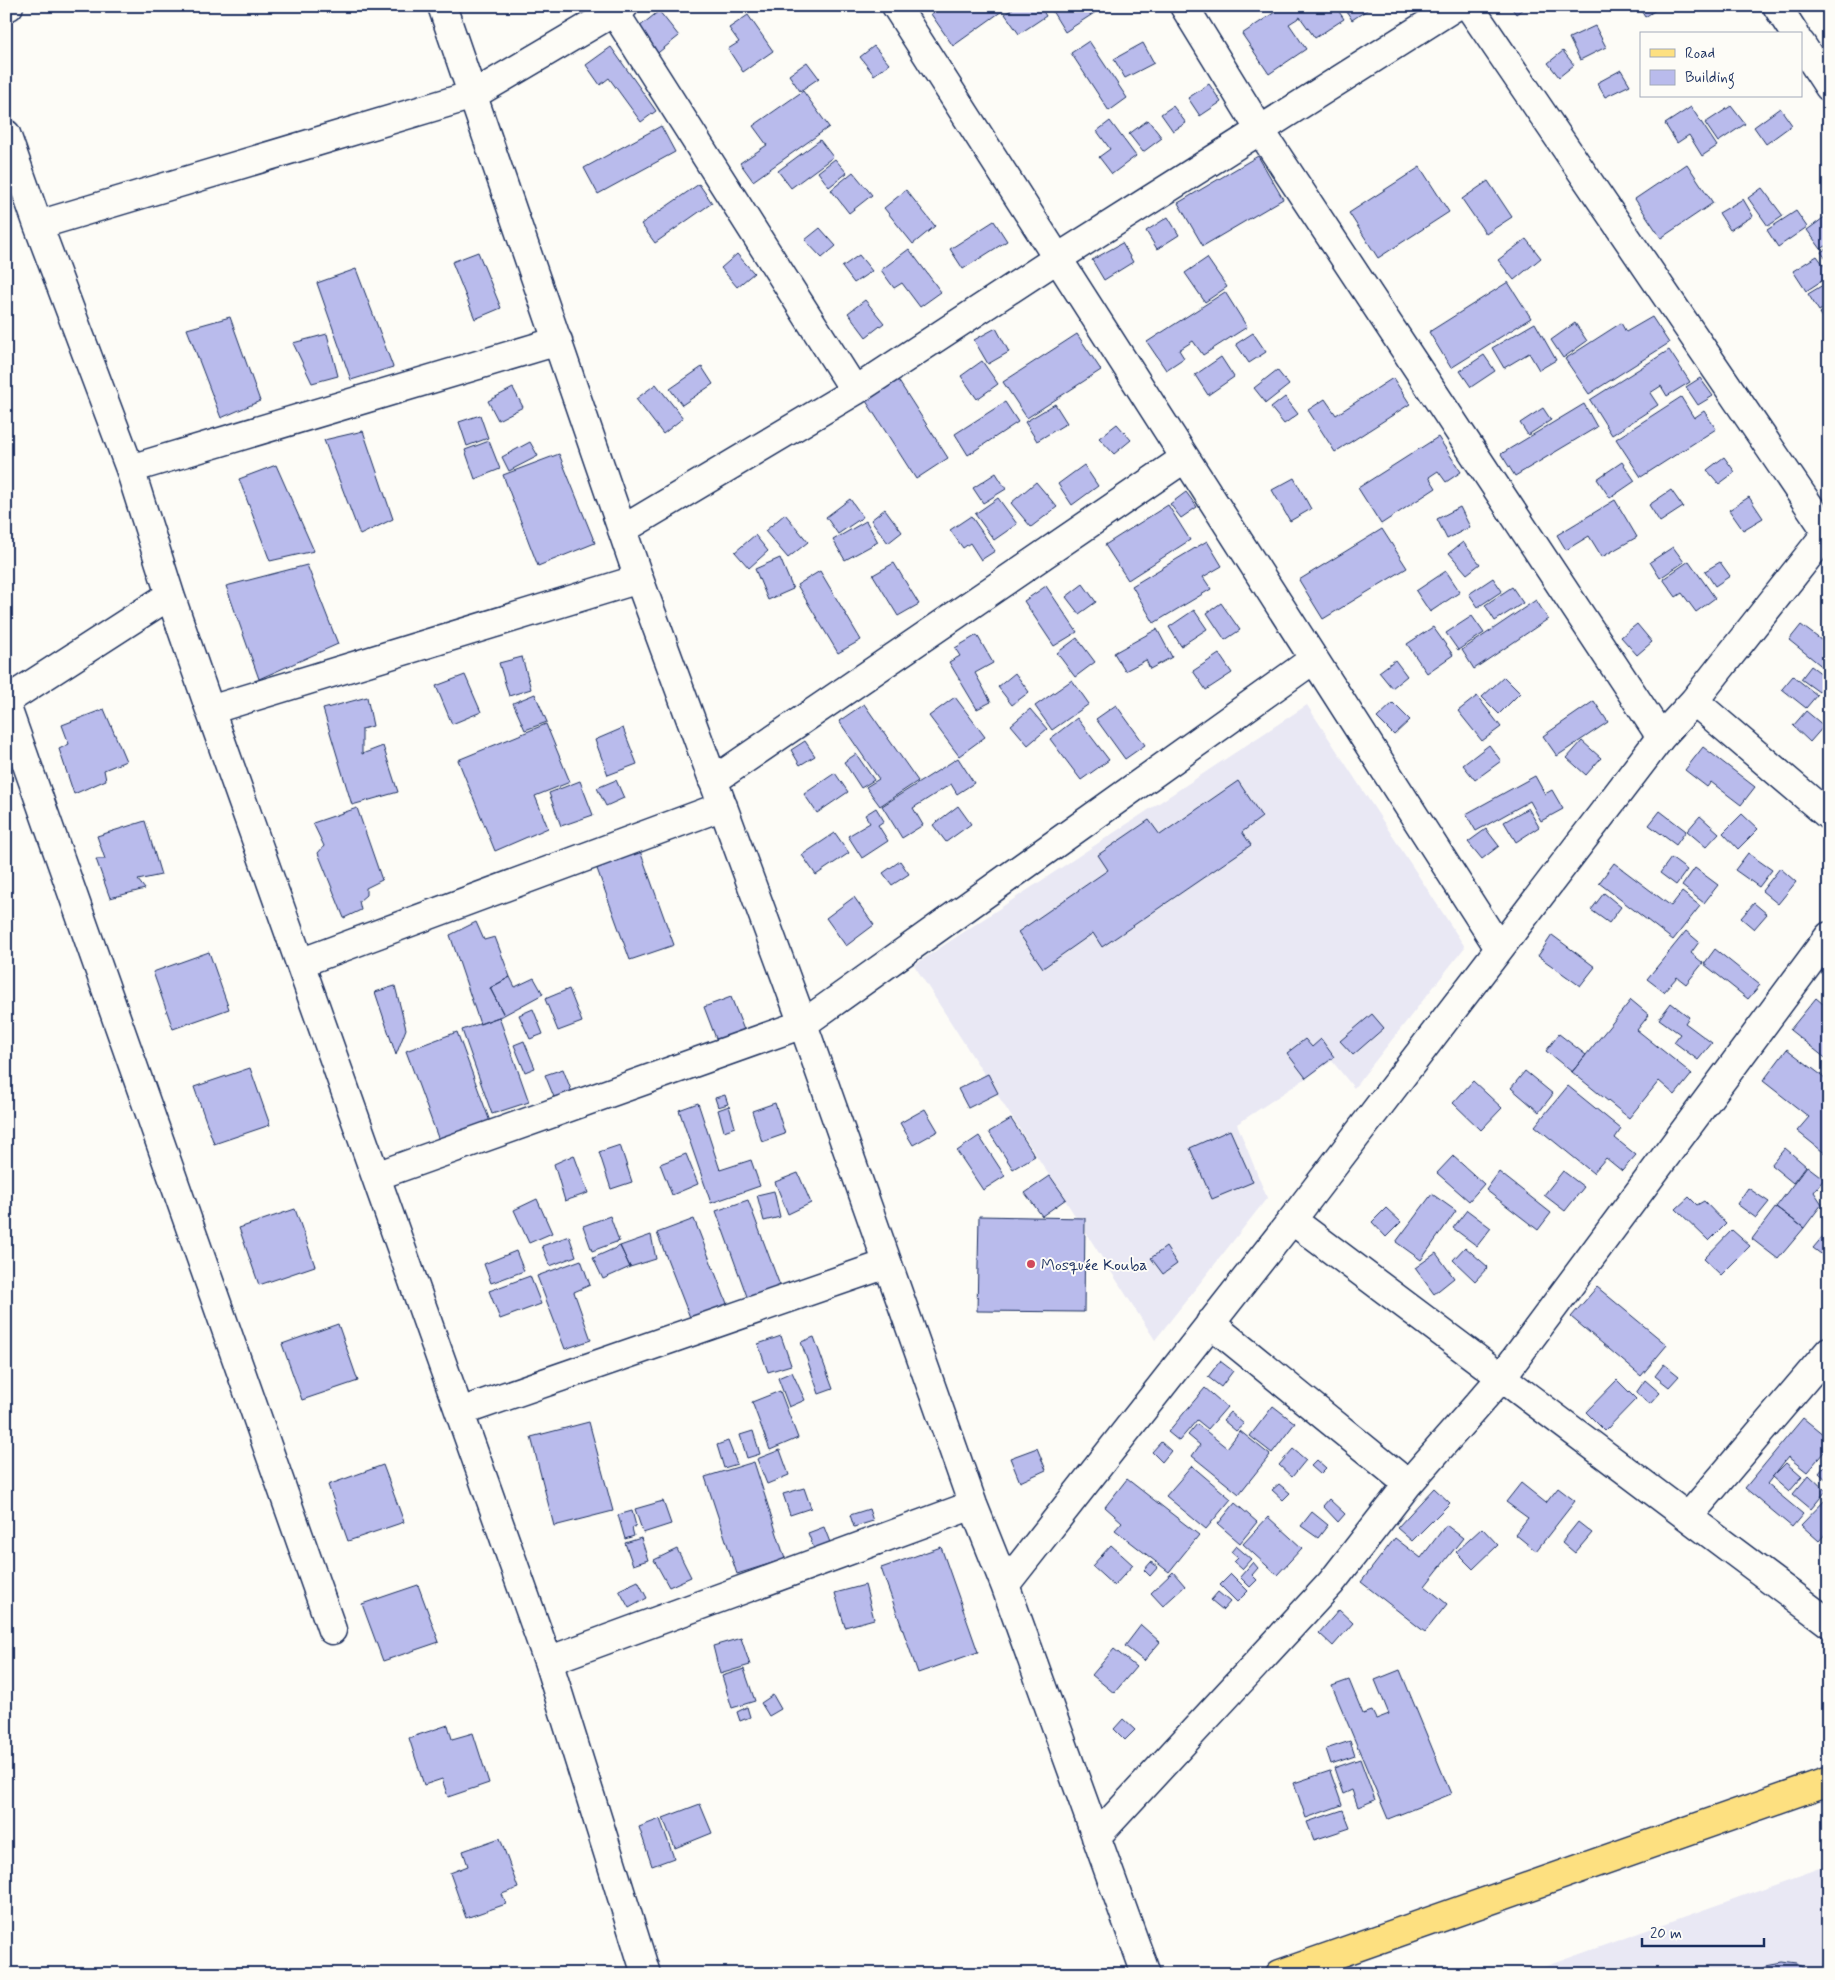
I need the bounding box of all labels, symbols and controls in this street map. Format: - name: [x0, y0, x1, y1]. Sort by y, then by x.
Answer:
- legend: [1640, 32, 1802, 98]
- text: Road: [1685, 44, 1715, 64]
- text: Building: [1685, 68, 1735, 89]
- place label: Mosquée Kouba: [1041, 1255, 1148, 1276]
- marker: Mosquée Kouba: [1025, 1258, 1037, 1270]
- scale bar: [1642, 1915, 1765, 1947]
- text: 20 m: [1650, 1924, 1682, 1944]

